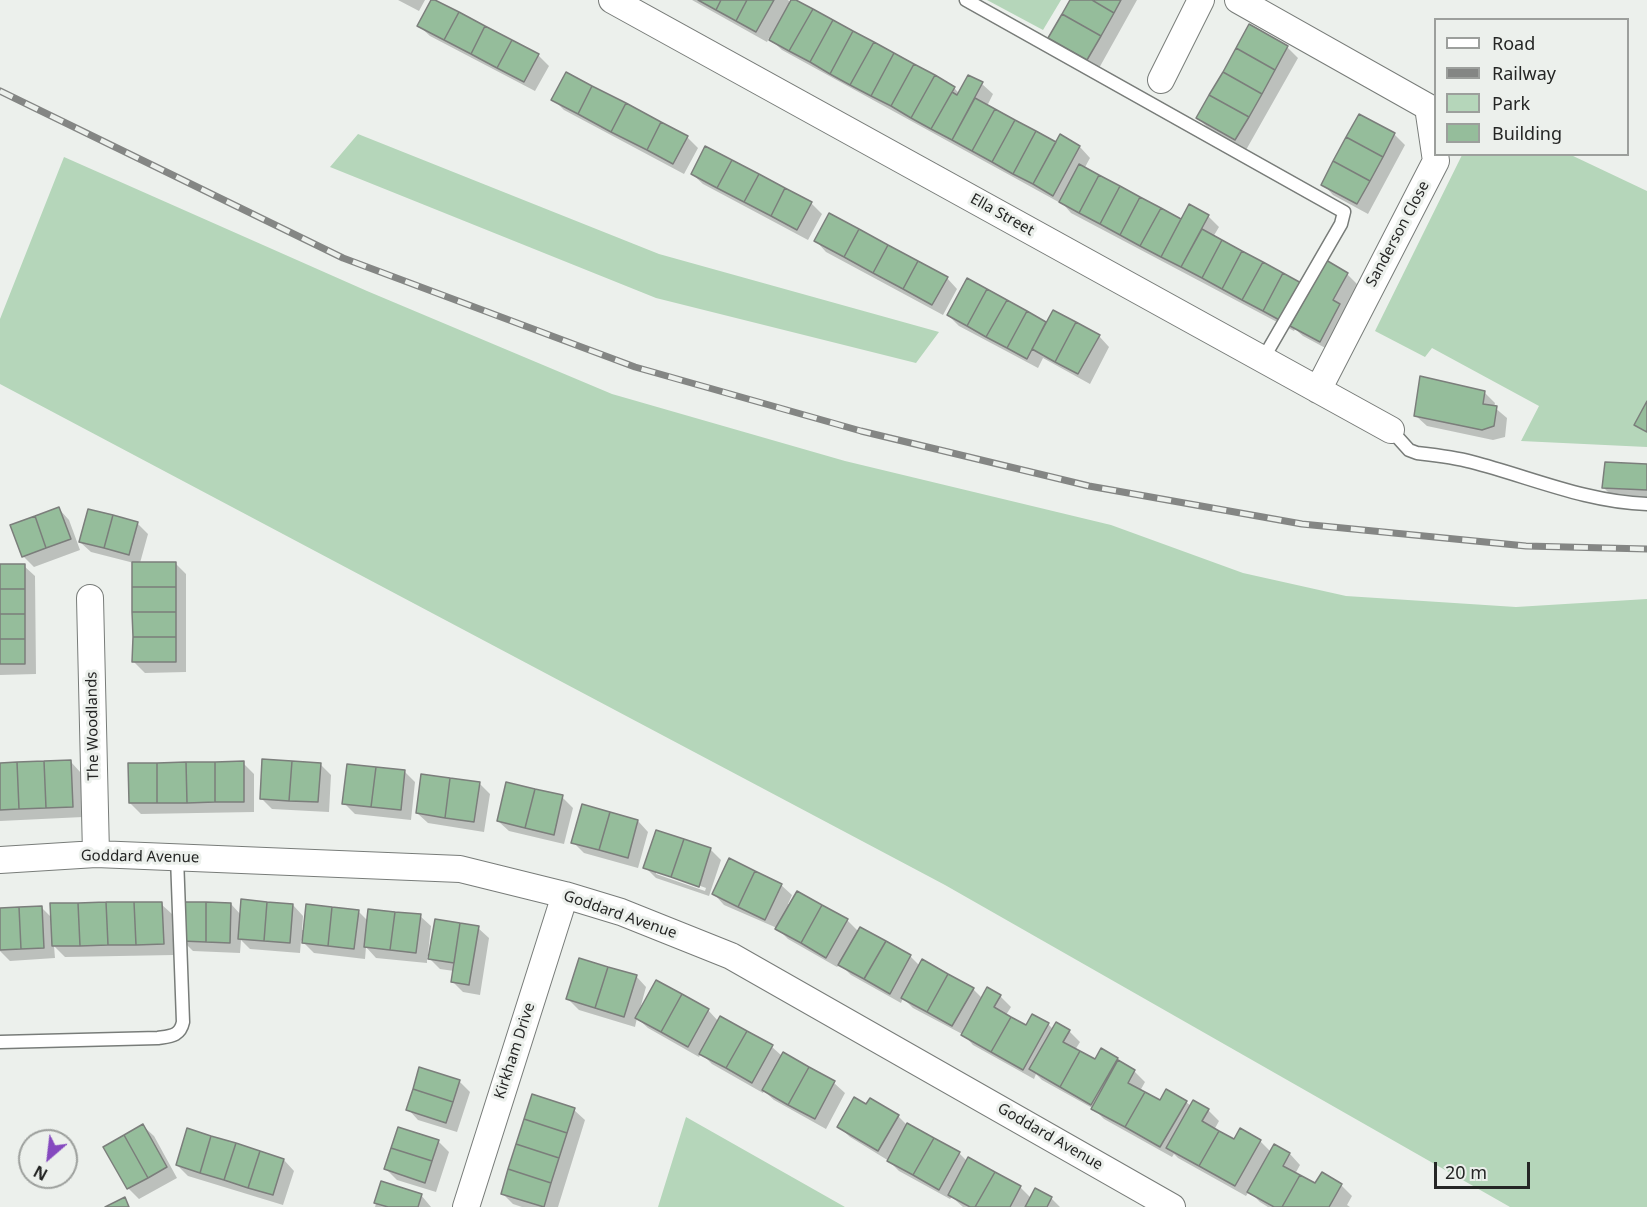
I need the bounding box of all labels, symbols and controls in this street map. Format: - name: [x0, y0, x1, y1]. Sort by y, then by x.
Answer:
- legend: [1434, 18, 1629, 156]
- text: Road: [1492, 31, 1535, 55]
- text: Railway: [1492, 61, 1556, 85]
- text: Park: [1492, 91, 1530, 115]
- text: Building: [1492, 121, 1562, 145]
- street label: Sanderson Close: [1363, 178, 1433, 290]
- street label: Ella Street: [967, 190, 1037, 240]
- street label: The Woodlands: [83, 671, 103, 781]
- street label: Goddard Avenue: [81, 847, 199, 867]
- street label: Goddard Avenue: [561, 887, 679, 943]
- street label: Kirkham Drive: [491, 1001, 539, 1101]
- street label: Goddard Avenue: [994, 1100, 1106, 1174]
- north arrow: [18, 1129, 78, 1189]
- scale bar: [1437, 1150, 1533, 1188]
- text: N: [30, 1160, 51, 1186]
- text: 20 m: [1445, 1160, 1487, 1184]

